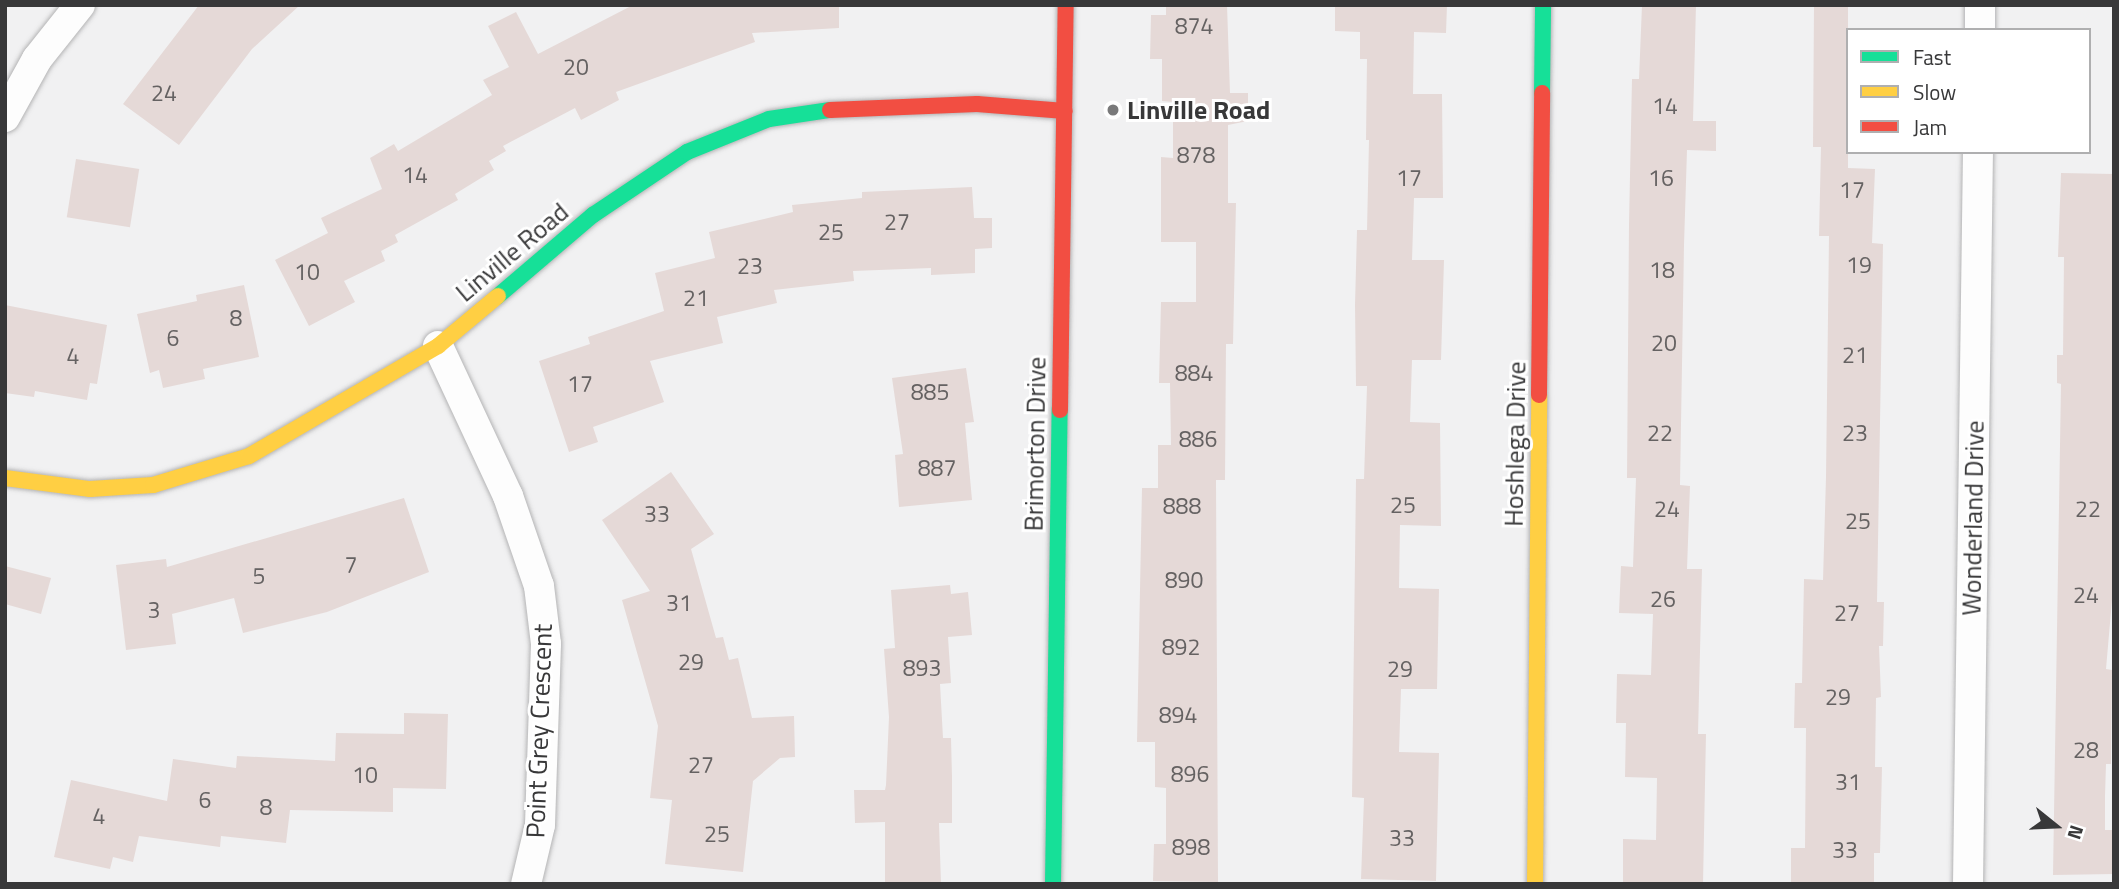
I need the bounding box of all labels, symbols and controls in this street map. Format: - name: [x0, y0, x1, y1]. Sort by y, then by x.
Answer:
- house number: 874: [1175, 12, 1213, 40]
- legend: [1846, 28, 2091, 154]
- text: Fast: [1913, 41, 1951, 73]
- house number: 20: [563, 53, 589, 81]
- text: Slow: [1913, 76, 1956, 108]
- house number: 24: [151, 79, 177, 107]
- house number: 14: [1652, 92, 1678, 120]
- place label: Linville Road: [1127, 94, 1270, 126]
- marker: Linville Road: [1105, 102, 1121, 118]
- text: Jam: [1913, 111, 1947, 143]
- house number: 878: [1177, 141, 1215, 169]
- house number: 14: [402, 161, 428, 189]
- house number: 17: [1396, 164, 1422, 192]
- house number: 16: [1648, 164, 1674, 192]
- house number: 17: [1839, 176, 1865, 204]
- street label: Linville Road: [449, 196, 575, 308]
- house number: 27: [884, 208, 910, 236]
- house number: 25: [818, 218, 844, 246]
- house number: 19: [1846, 251, 1872, 279]
- house number: 23: [737, 252, 763, 280]
- house number: 18: [1649, 256, 1675, 284]
- house number: 10: [294, 258, 320, 286]
- house number: 21: [683, 284, 709, 312]
- house number: 8: [230, 304, 242, 332]
- house number: 6: [167, 324, 179, 352]
- house number: 20: [1651, 329, 1677, 357]
- house number: 21: [1842, 341, 1868, 369]
- house number: 4: [67, 342, 79, 370]
- street label: Brimorton Drive: [1018, 356, 1052, 532]
- house number: 884: [1175, 359, 1213, 387]
- street label: Hoshlega Drive: [1498, 361, 1532, 527]
- house number: 17: [567, 370, 593, 398]
- house number: 885: [911, 378, 949, 406]
- house number: 22: [1647, 419, 1673, 447]
- house number: 23: [1842, 419, 1868, 447]
- street label: Wonderland Drive: [1956, 420, 1990, 616]
- house number: 886: [1179, 425, 1217, 453]
- house number: 887: [918, 454, 956, 482]
- house number: 25: [1390, 491, 1416, 519]
- house number: 888: [1163, 492, 1201, 520]
- house number: 24: [1654, 495, 1680, 523]
- house number: 22: [2075, 495, 2101, 523]
- house number: 33: [644, 500, 670, 528]
- house number: 25: [1845, 507, 1871, 535]
- house number: 7: [345, 551, 357, 579]
- house number: 5: [253, 562, 265, 590]
- house number: 890: [1165, 566, 1203, 594]
- house number: 24: [2073, 581, 2099, 609]
- house number: 26: [1650, 585, 1676, 613]
- house number: 31: [666, 589, 692, 617]
- house number: 3: [148, 596, 160, 624]
- house number: 27: [1834, 599, 1860, 627]
- street label: Point Grey Crescent: [520, 623, 558, 839]
- house number: 892: [1162, 633, 1200, 661]
- house number: 29: [678, 648, 704, 676]
- house number: 893: [903, 654, 941, 682]
- house number: 29: [1387, 655, 1413, 683]
- house number: 29: [1825, 683, 1851, 711]
- house number: 894: [1159, 701, 1197, 729]
- house number: 28: [2073, 736, 2099, 764]
- house number: 27: [688, 751, 714, 779]
- house number: 896: [1171, 760, 1209, 788]
- house number: 10: [352, 761, 378, 789]
- house number: 31: [1835, 768, 1861, 796]
- house number: 6: [199, 786, 211, 814]
- north arrow: [2021, 791, 2091, 861]
- house number: 8: [260, 793, 272, 821]
- house number: 4: [93, 802, 105, 830]
- house number: 25: [704, 820, 730, 848]
- text: N: [2061, 822, 2092, 843]
- house number: 33: [1389, 824, 1415, 852]
- house number: 898: [1172, 833, 1210, 861]
- house number: 33: [1832, 836, 1858, 864]

